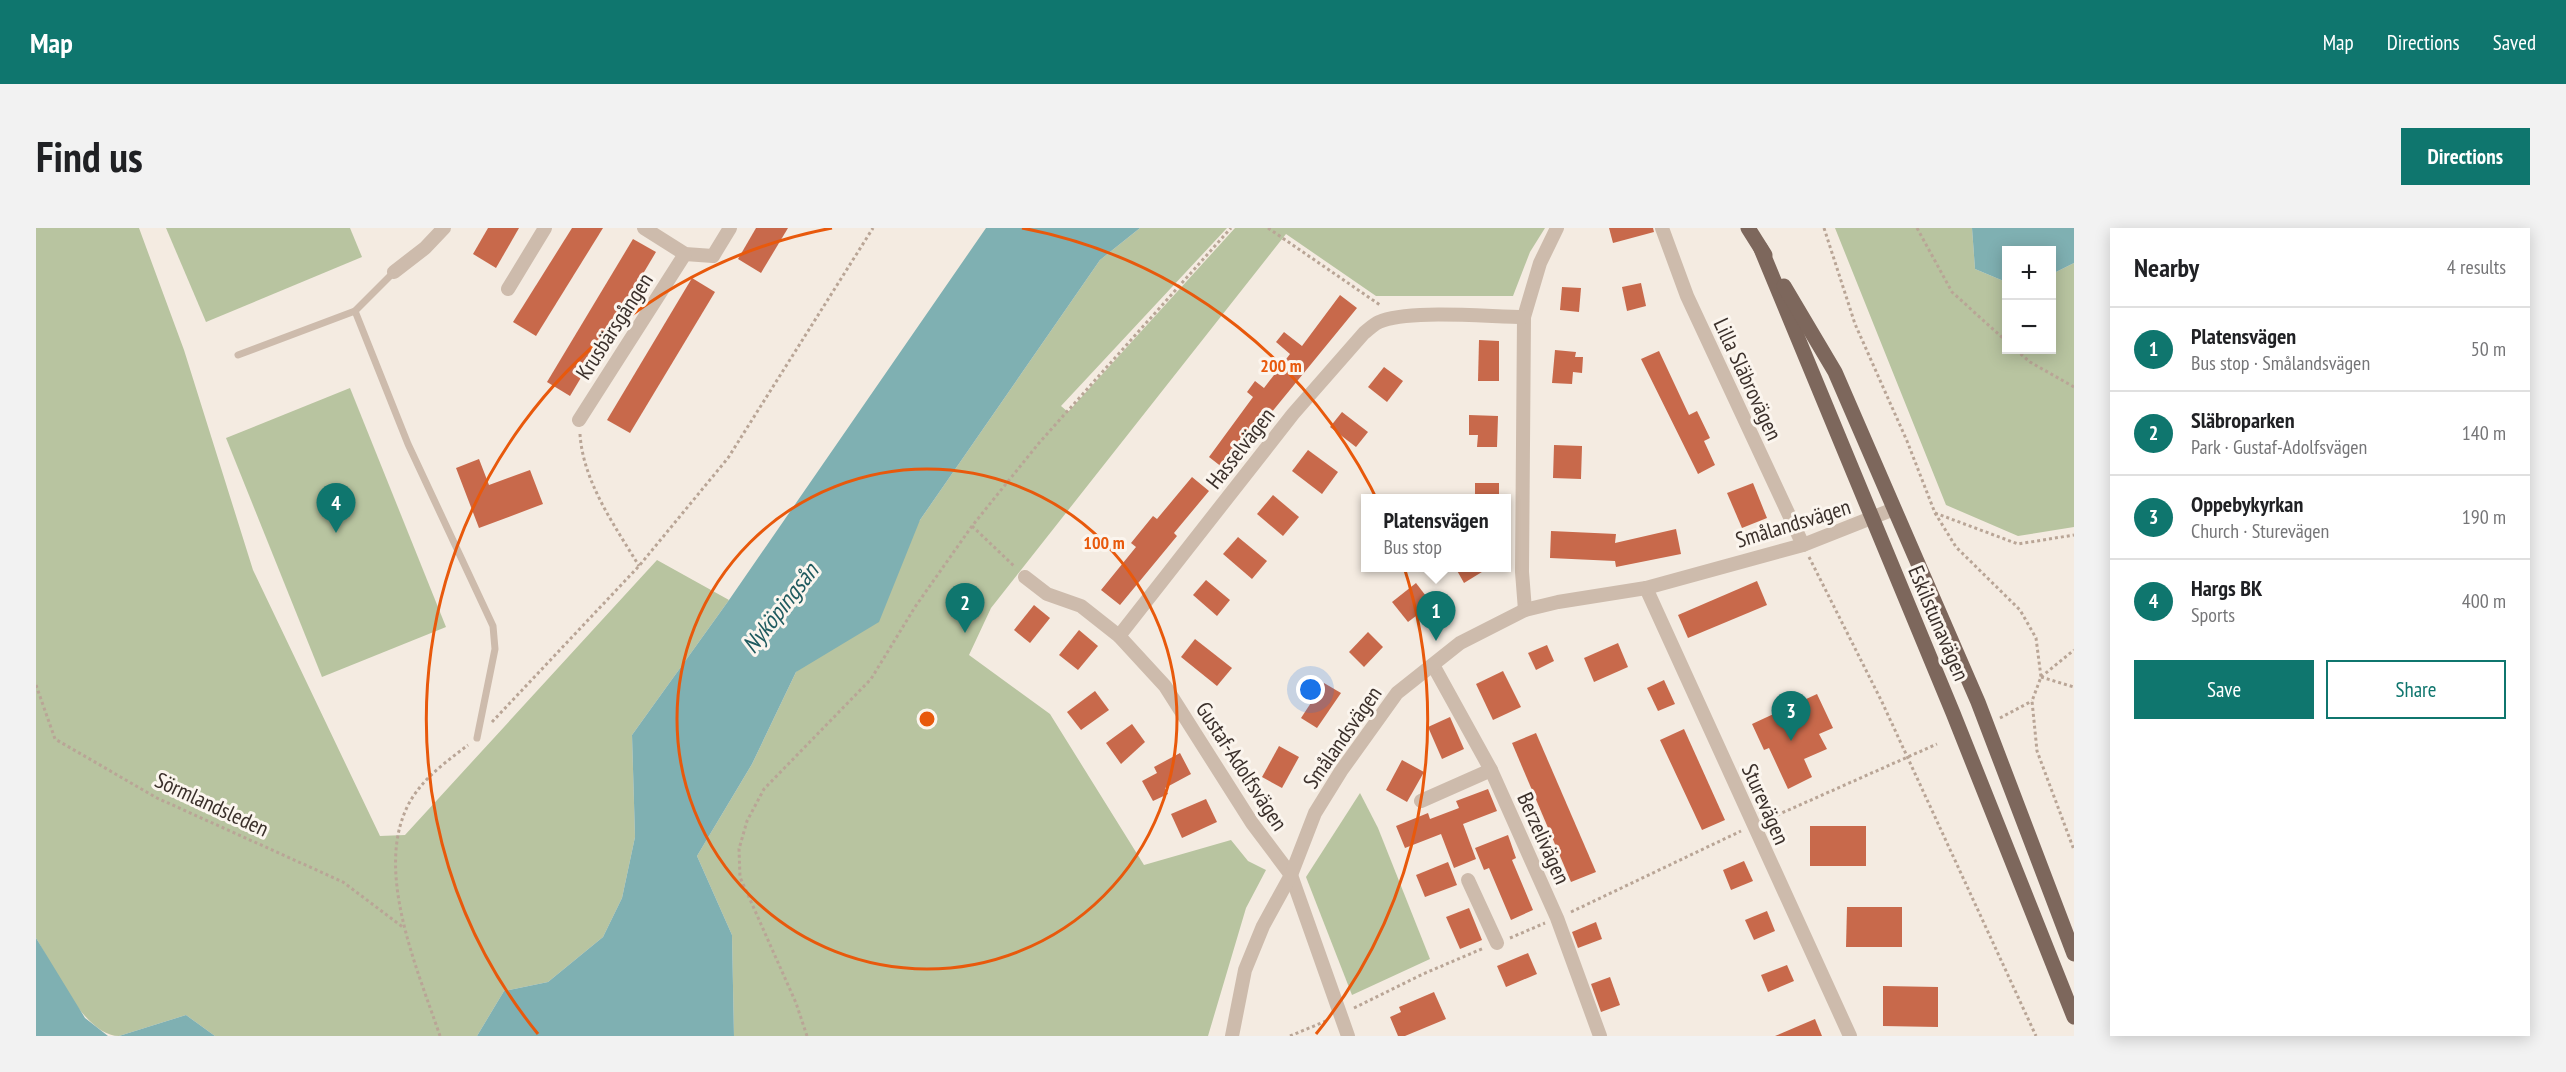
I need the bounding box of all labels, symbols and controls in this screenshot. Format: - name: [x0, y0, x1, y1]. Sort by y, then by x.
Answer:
- text: Map: [30, 24, 73, 61]
- text: Map: [2323, 29, 2354, 56]
- text: Directions: [2387, 29, 2460, 56]
- text: Saved: [2493, 29, 2536, 56]
- button: Directions: [2401, 128, 2530, 185]
- text: Find us: [36, 129, 143, 184]
- map controls: [2002, 246, 2056, 354]
- button: +: [2002, 246, 2056, 300]
- text: Nearby: [2134, 251, 2199, 284]
- text: 4 results: [2447, 254, 2506, 280]
- street label: Krusbärsgången: [569, 267, 659, 385]
- button: −: [2002, 300, 2056, 354]
- street label: Lilla Släbrovägen: [1708, 314, 1788, 444]
- text: Platensvägen: [2191, 322, 2296, 350]
- text: 1: [2149, 336, 2158, 362]
- text: 50 m: [2471, 336, 2506, 362]
- text: Bus stop · Smålandsvägen: [2191, 350, 2370, 376]
- text: 200 m: [1260, 354, 1302, 377]
- street label: Hasselvägen: [1200, 402, 1280, 494]
- text: Släbroparken: [2191, 406, 2295, 434]
- text: 2: [2149, 420, 2158, 446]
- text: 140 m: [2462, 420, 2506, 446]
- text: Park · Gustaf-Adolfsvägen: [2191, 434, 2367, 460]
- pin: 4: [316, 484, 356, 533]
- text: Oppebykyrkan: [2191, 490, 2303, 518]
- street label: Smålandsvägen: [1732, 492, 1854, 554]
- popup: [1361, 494, 1511, 572]
- text: 3: [2149, 504, 2158, 530]
- text: 190 m: [2462, 504, 2506, 530]
- text: Platensvägen: [1383, 506, 1489, 534]
- text: Church · Sturevägen: [2191, 518, 2329, 544]
- text: 100 m: [1083, 531, 1125, 554]
- text: Bus stop: [1383, 534, 1442, 560]
- water label: Nyköpingsån: [735, 555, 826, 659]
- street label: Eskilstunavägen: [1902, 561, 1976, 685]
- text: Hargs BK: [2191, 574, 2262, 602]
- pin: 2: [946, 584, 984, 633]
- text: 4: [2149, 588, 2158, 614]
- text: 400 m: [2462, 588, 2506, 614]
- pin: 1: [1416, 592, 1456, 641]
- text: Sports: [2191, 602, 2235, 628]
- button: Save: [2134, 660, 2314, 719]
- button: Share: [2326, 660, 2506, 719]
- your location: [1296, 675, 1325, 704]
- street label: Smålandsvägen: [1296, 680, 1388, 794]
- pin: 3: [1772, 692, 1810, 741]
- street label: Gustaf-Adolfsvägen: [1190, 696, 1294, 836]
- centre of rings: [917, 709, 937, 729]
- street label: Sturevägen: [1736, 759, 1796, 849]
- street label: Sörmlandsleden: [151, 765, 273, 843]
- street label: Berzelivägen: [1511, 788, 1577, 888]

